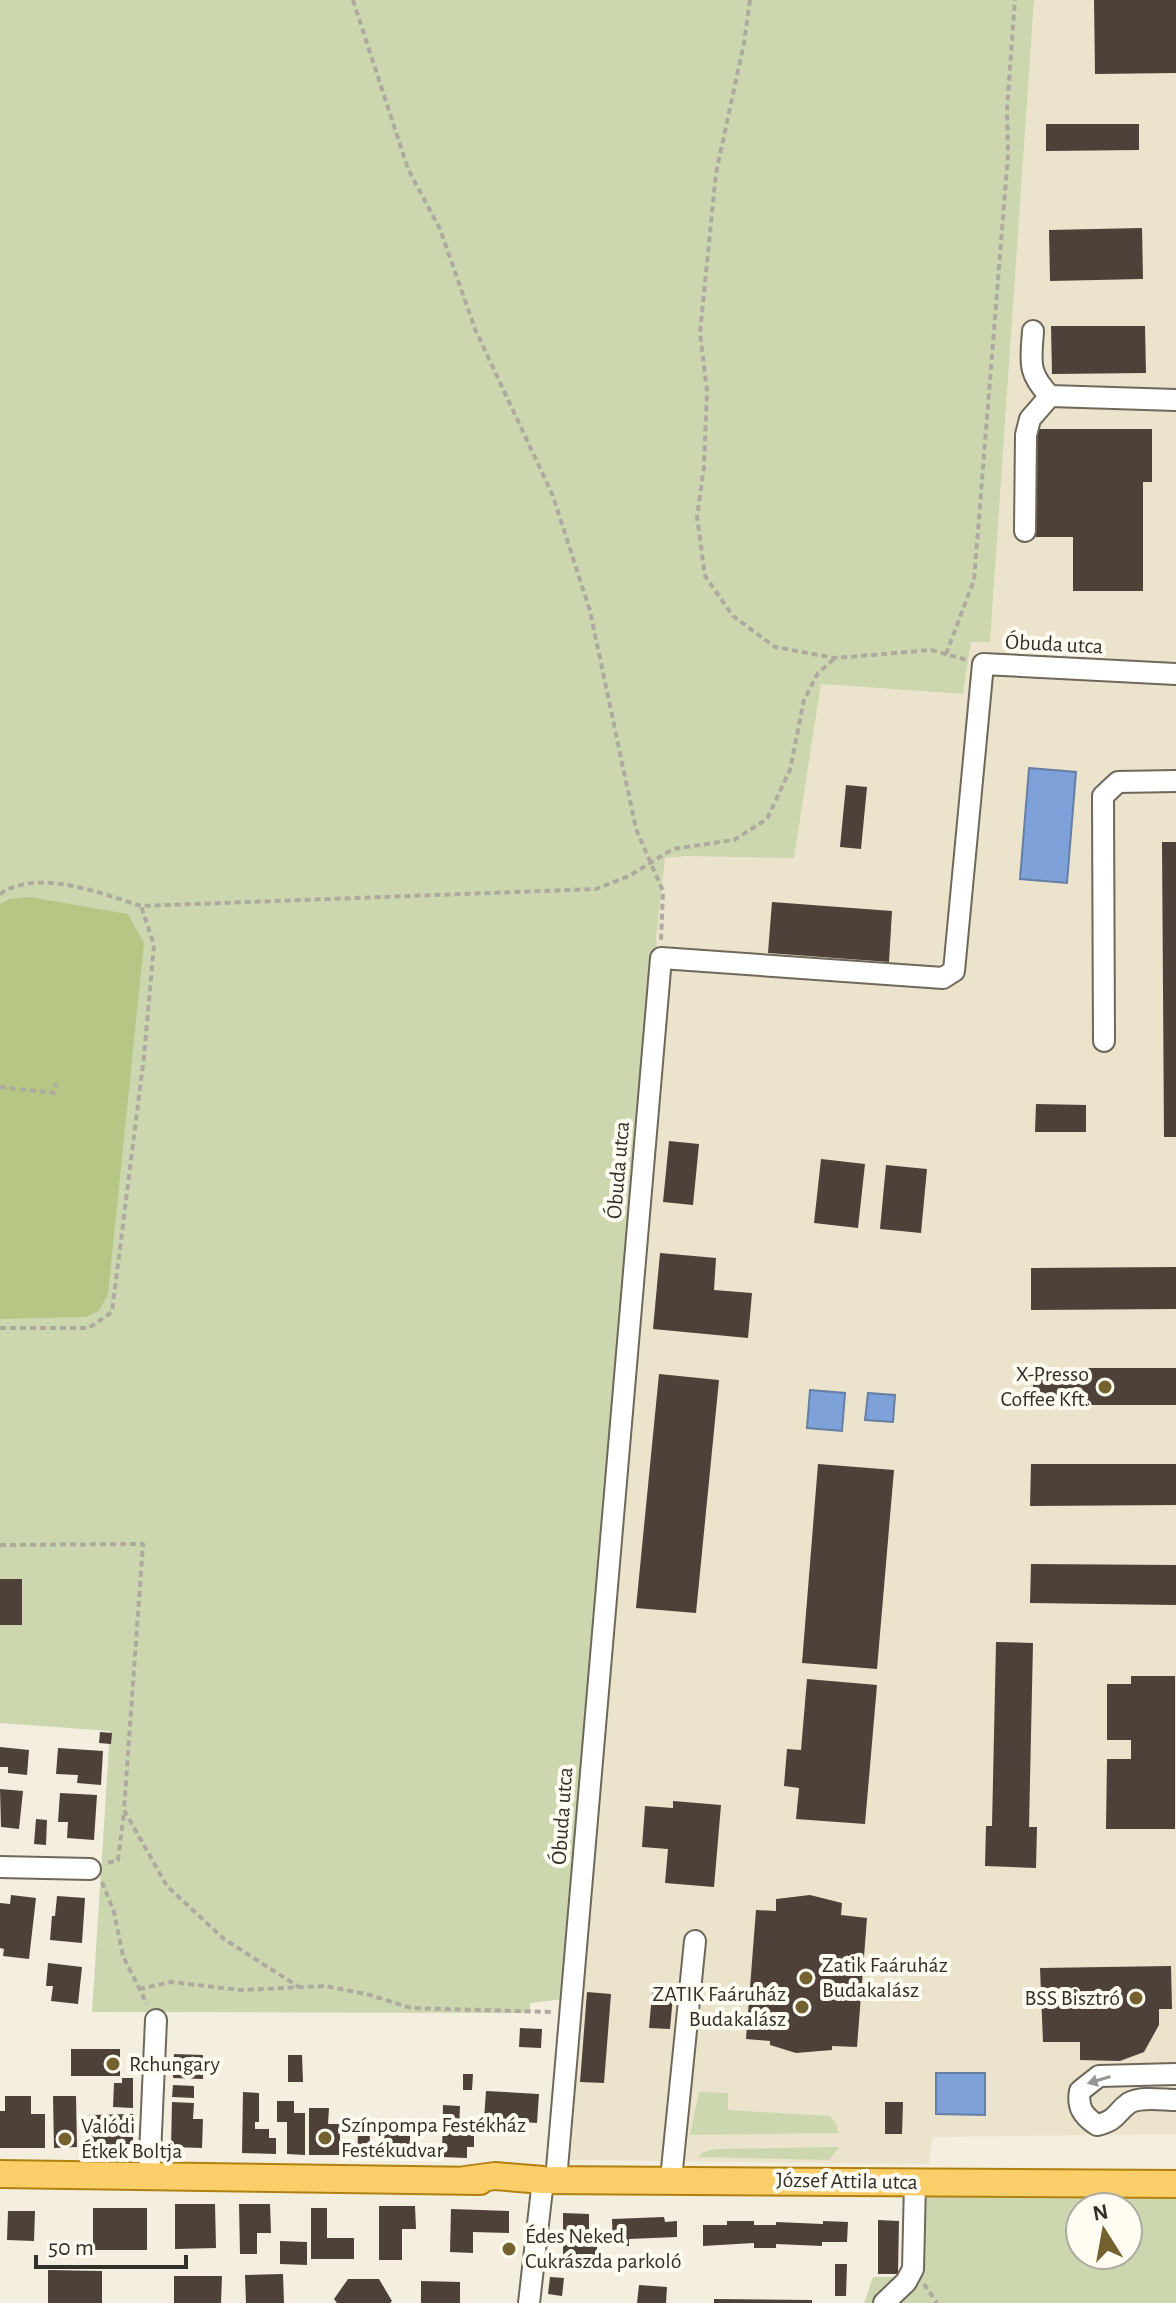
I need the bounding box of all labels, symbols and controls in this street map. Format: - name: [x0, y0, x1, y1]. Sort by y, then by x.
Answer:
- street label: Óbuda utca: [1004, 629, 1104, 658]
- street label: Óbuda utca: [602, 1120, 633, 1220]
- place label: X-Presso Coffee Kft.: [1001, 1363, 1089, 1410]
- marker: X-Presso Coffee Kft.: [1096, 1378, 1114, 1396]
- street label: Óbuda utca: [547, 1766, 576, 1866]
- place label: Zatik Faáruház Budakalász: [822, 1954, 948, 2001]
- marker: Zatik Faáruház Budakalász: [797, 1969, 815, 1987]
- place label: ZATIK Faáruház Budakalász: [653, 1983, 786, 2030]
- place label: BSS Bisztró: [1025, 1987, 1120, 2009]
- marker: BSS Bisztró: [1127, 1989, 1145, 2007]
- marker: ZATIK Faáruház Budakalász: [793, 1998, 811, 2016]
- place label: Rchungary: [129, 2053, 220, 2075]
- marker: Rchungary: [104, 2055, 122, 2073]
- one-way arrow: [1087, 2074, 1111, 2087]
- place label: Színpompa Festékház Festékudvar: [341, 2114, 526, 2161]
- place label: Valódi Étkek Boltja: [81, 2115, 183, 2162]
- marker: Színpompa Festékház Festékudvar: [316, 2129, 334, 2147]
- marker: Valódi Étkek Boltja: [56, 2130, 74, 2148]
- street label: József Attila utca: [776, 2169, 918, 2193]
- north arrow: [1064, 2191, 1144, 2271]
- text: N: [1091, 2200, 1110, 2225]
- scale bar: [36, 2219, 186, 2269]
- place label: Édes Neked Cukrászda parkoló: [525, 2224, 682, 2272]
- text: 50 m: [48, 2236, 94, 2260]
- marker: Édes Neked Cukrászda parkoló: [500, 2240, 518, 2258]

